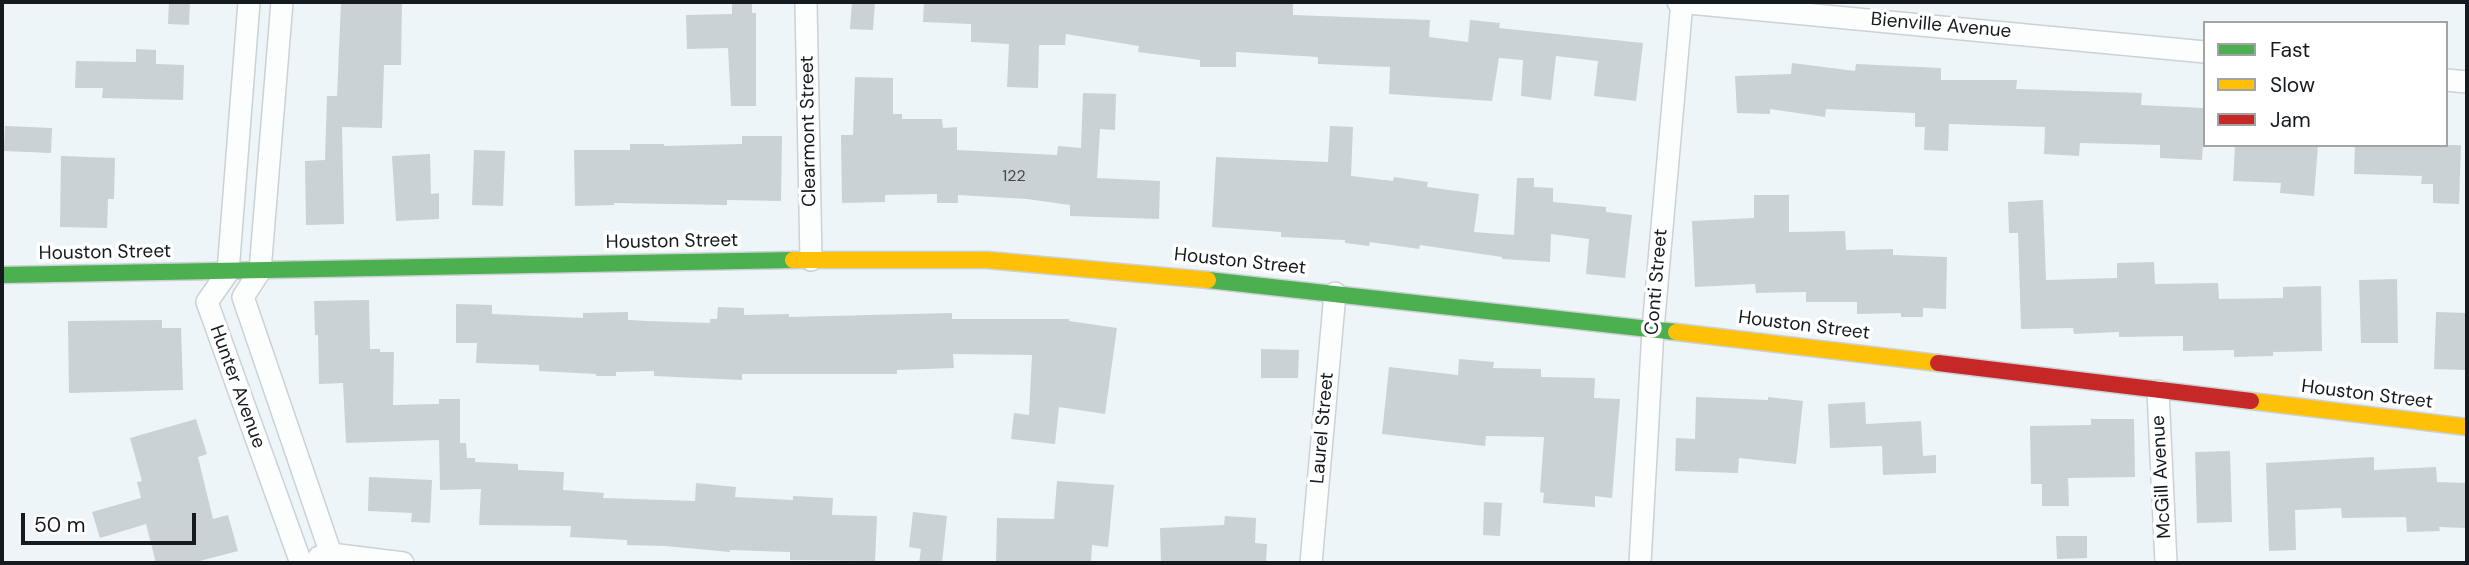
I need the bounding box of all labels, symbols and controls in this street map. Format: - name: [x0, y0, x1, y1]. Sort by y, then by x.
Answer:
- street label: Bienville Avenue: [1870, 8, 2012, 44]
- legend: [2203, 21, 2448, 147]
- text: Fast: [2270, 36, 2310, 64]
- street label: Clearmont Street: [796, 55, 822, 207]
- text: Slow: [2270, 71, 2315, 99]
- text: Jam: [2270, 106, 2311, 134]
- house number: 122: [1002, 167, 1026, 187]
- street label: Conti Street: [1641, 228, 1673, 336]
- street label: Houston Street: [606, 229, 738, 255]
- street label: Houston Street: [39, 240, 171, 266]
- street label: Houston Street: [1173, 244, 1307, 280]
- street label: Houston Street: [1737, 307, 1871, 345]
- street label: Hunter Avenue: [204, 322, 270, 452]
- street label: Laurel Street: [1307, 371, 1339, 485]
- street label: Houston Street: [2300, 376, 2434, 414]
- street label: McGill Avenue: [2147, 415, 2177, 539]
- scale bar: [24, 498, 200, 542]
- text: 50 m: [34, 511, 85, 539]

